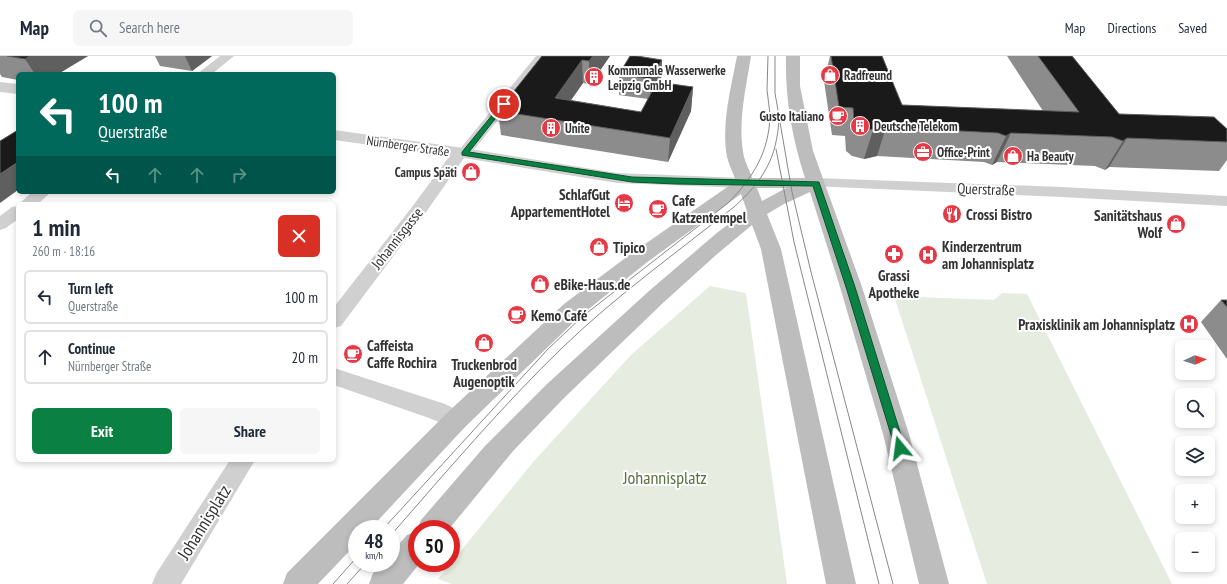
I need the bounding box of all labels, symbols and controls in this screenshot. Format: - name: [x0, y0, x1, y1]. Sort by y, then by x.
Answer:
- search box: [73, 10, 353, 46]
- text: Map: [20, 16, 49, 40]
- icon: search: [87, 17, 109, 39]
- text: Search here: [119, 18, 180, 37]
- text: Map: [1065, 19, 1085, 37]
- text: Directions: [1107, 19, 1156, 37]
- text: Saved: [1178, 19, 1207, 37]
- place label: Kommunale Wasserwerke Leipzig GmbH: [608, 62, 726, 94]
- shop icon: Radfreund: [819, 64, 841, 86]
- building icon: Kommunale Wasserwerke Leipzig GmbH: [583, 66, 605, 88]
- place label: Radfreund: [844, 67, 892, 84]
- text: 100 m: [98, 84, 162, 121]
- pin: [487, 87, 521, 121]
- icon: left: [32, 88, 84, 140]
- icon: arrive: [493, 93, 515, 115]
- cafe icon: Gusto Italiano: [827, 105, 849, 127]
- place label: Gusto Italiano: [760, 108, 824, 125]
- building icon: Deutsche Telekom: [849, 115, 871, 137]
- building icon: Unite: [540, 117, 562, 139]
- place label: Deutsche Telekom: [874, 118, 958, 135]
- text: Querstraße: [98, 120, 167, 143]
- place label: Unite: [565, 120, 590, 137]
- street label: Nürnberger Straße: [366, 132, 450, 160]
- office icon: Office-Print: [912, 141, 934, 163]
- place label: Office-Print: [937, 144, 990, 161]
- shop icon: Ha Beauty: [1002, 145, 1024, 167]
- place label: Ha Beauty: [1027, 148, 1075, 165]
- shop icon: Campus Späti: [460, 161, 482, 183]
- icon: left: [102, 164, 124, 186]
- icon: ahead: [144, 164, 166, 186]
- icon: ahead: [186, 164, 208, 186]
- icon: right: [228, 164, 250, 186]
- place label: Campus Späti: [395, 164, 457, 181]
- street label: Querstraße: [957, 178, 1015, 200]
- place label: SchlafGut AppartementHotel: [510, 185, 611, 221]
- place label: Cafe Katzentempel: [672, 191, 747, 227]
- hotel icon: SchlafGut AppartementHotel: [613, 192, 635, 214]
- cafe icon: Cafe Katzentempel: [647, 198, 669, 220]
- street label: Johannisgasse: [366, 203, 427, 273]
- restaurant icon: Crossi Bistro: [941, 203, 963, 225]
- place label: Crossi Bistro: [966, 205, 1032, 224]
- place label: Sanitätshaus Wolf: [1094, 206, 1163, 242]
- text: 1 min: [32, 212, 80, 243]
- shop icon: Sanitätshaus Wolf: [1165, 213, 1187, 235]
- button: close: [278, 215, 320, 257]
- shop icon: Tipico: [588, 236, 610, 258]
- place label: Kinderzentrum am Johannisplatz: [942, 237, 1034, 273]
- place label: Tipico: [613, 238, 646, 257]
- text: 260 m · 18:16: [32, 243, 95, 260]
- pharmacy icon: Grassi Apotheke: [883, 243, 905, 265]
- hospital icon: Kinderzentrum am Johannisplatz: [917, 244, 939, 266]
- place label: Grassi Apotheke: [868, 266, 919, 302]
- shop icon: eBike-Haus.de: [529, 273, 551, 295]
- place label: eBike-Haus.de: [554, 275, 630, 294]
- text: Turn left: [68, 279, 113, 298]
- icon: left: [34, 286, 56, 308]
- text: 100 m: [285, 288, 318, 307]
- text: Querstraße: [68, 298, 118, 315]
- cafe icon: Kemo Café: [506, 304, 528, 326]
- place label: Kemo Café: [531, 306, 587, 325]
- hospital icon: Praxisklinik am Johannisplatz: [1178, 313, 1200, 335]
- place label: Praxisklinik am Johannisplatz: [1018, 315, 1175, 334]
- shop icon: Truckenbrod Augenoptik: [473, 332, 495, 354]
- place label: Caffeista Caffe Rochira: [367, 336, 437, 372]
- text: Continue: [68, 339, 115, 358]
- north arrow: [1175, 340, 1215, 380]
- map controls: [1175, 340, 1215, 572]
- cafe icon: Caffeista Caffe Rochira: [342, 343, 364, 365]
- icon: ahead: [34, 346, 56, 368]
- text: 20 m: [292, 348, 318, 367]
- place label: Truckenbrod Augenoptik: [451, 355, 517, 391]
- text: Nürnberger Straße: [68, 358, 151, 375]
- button: search: [1175, 388, 1215, 428]
- button: Exit: [32, 408, 172, 454]
- button: Share: [180, 408, 320, 454]
- position arrow: [879, 427, 921, 469]
- button: layers: [1175, 436, 1215, 476]
- park label: Johannisplatz: [622, 466, 707, 489]
- street label: Johannisplatz: [172, 480, 236, 564]
- button: +: [1175, 484, 1215, 524]
- speed limit sign: 50: [408, 520, 460, 572]
- text: 48: [364, 528, 384, 554]
- button: −: [1175, 532, 1215, 572]
- text: km/h: [365, 549, 383, 562]

